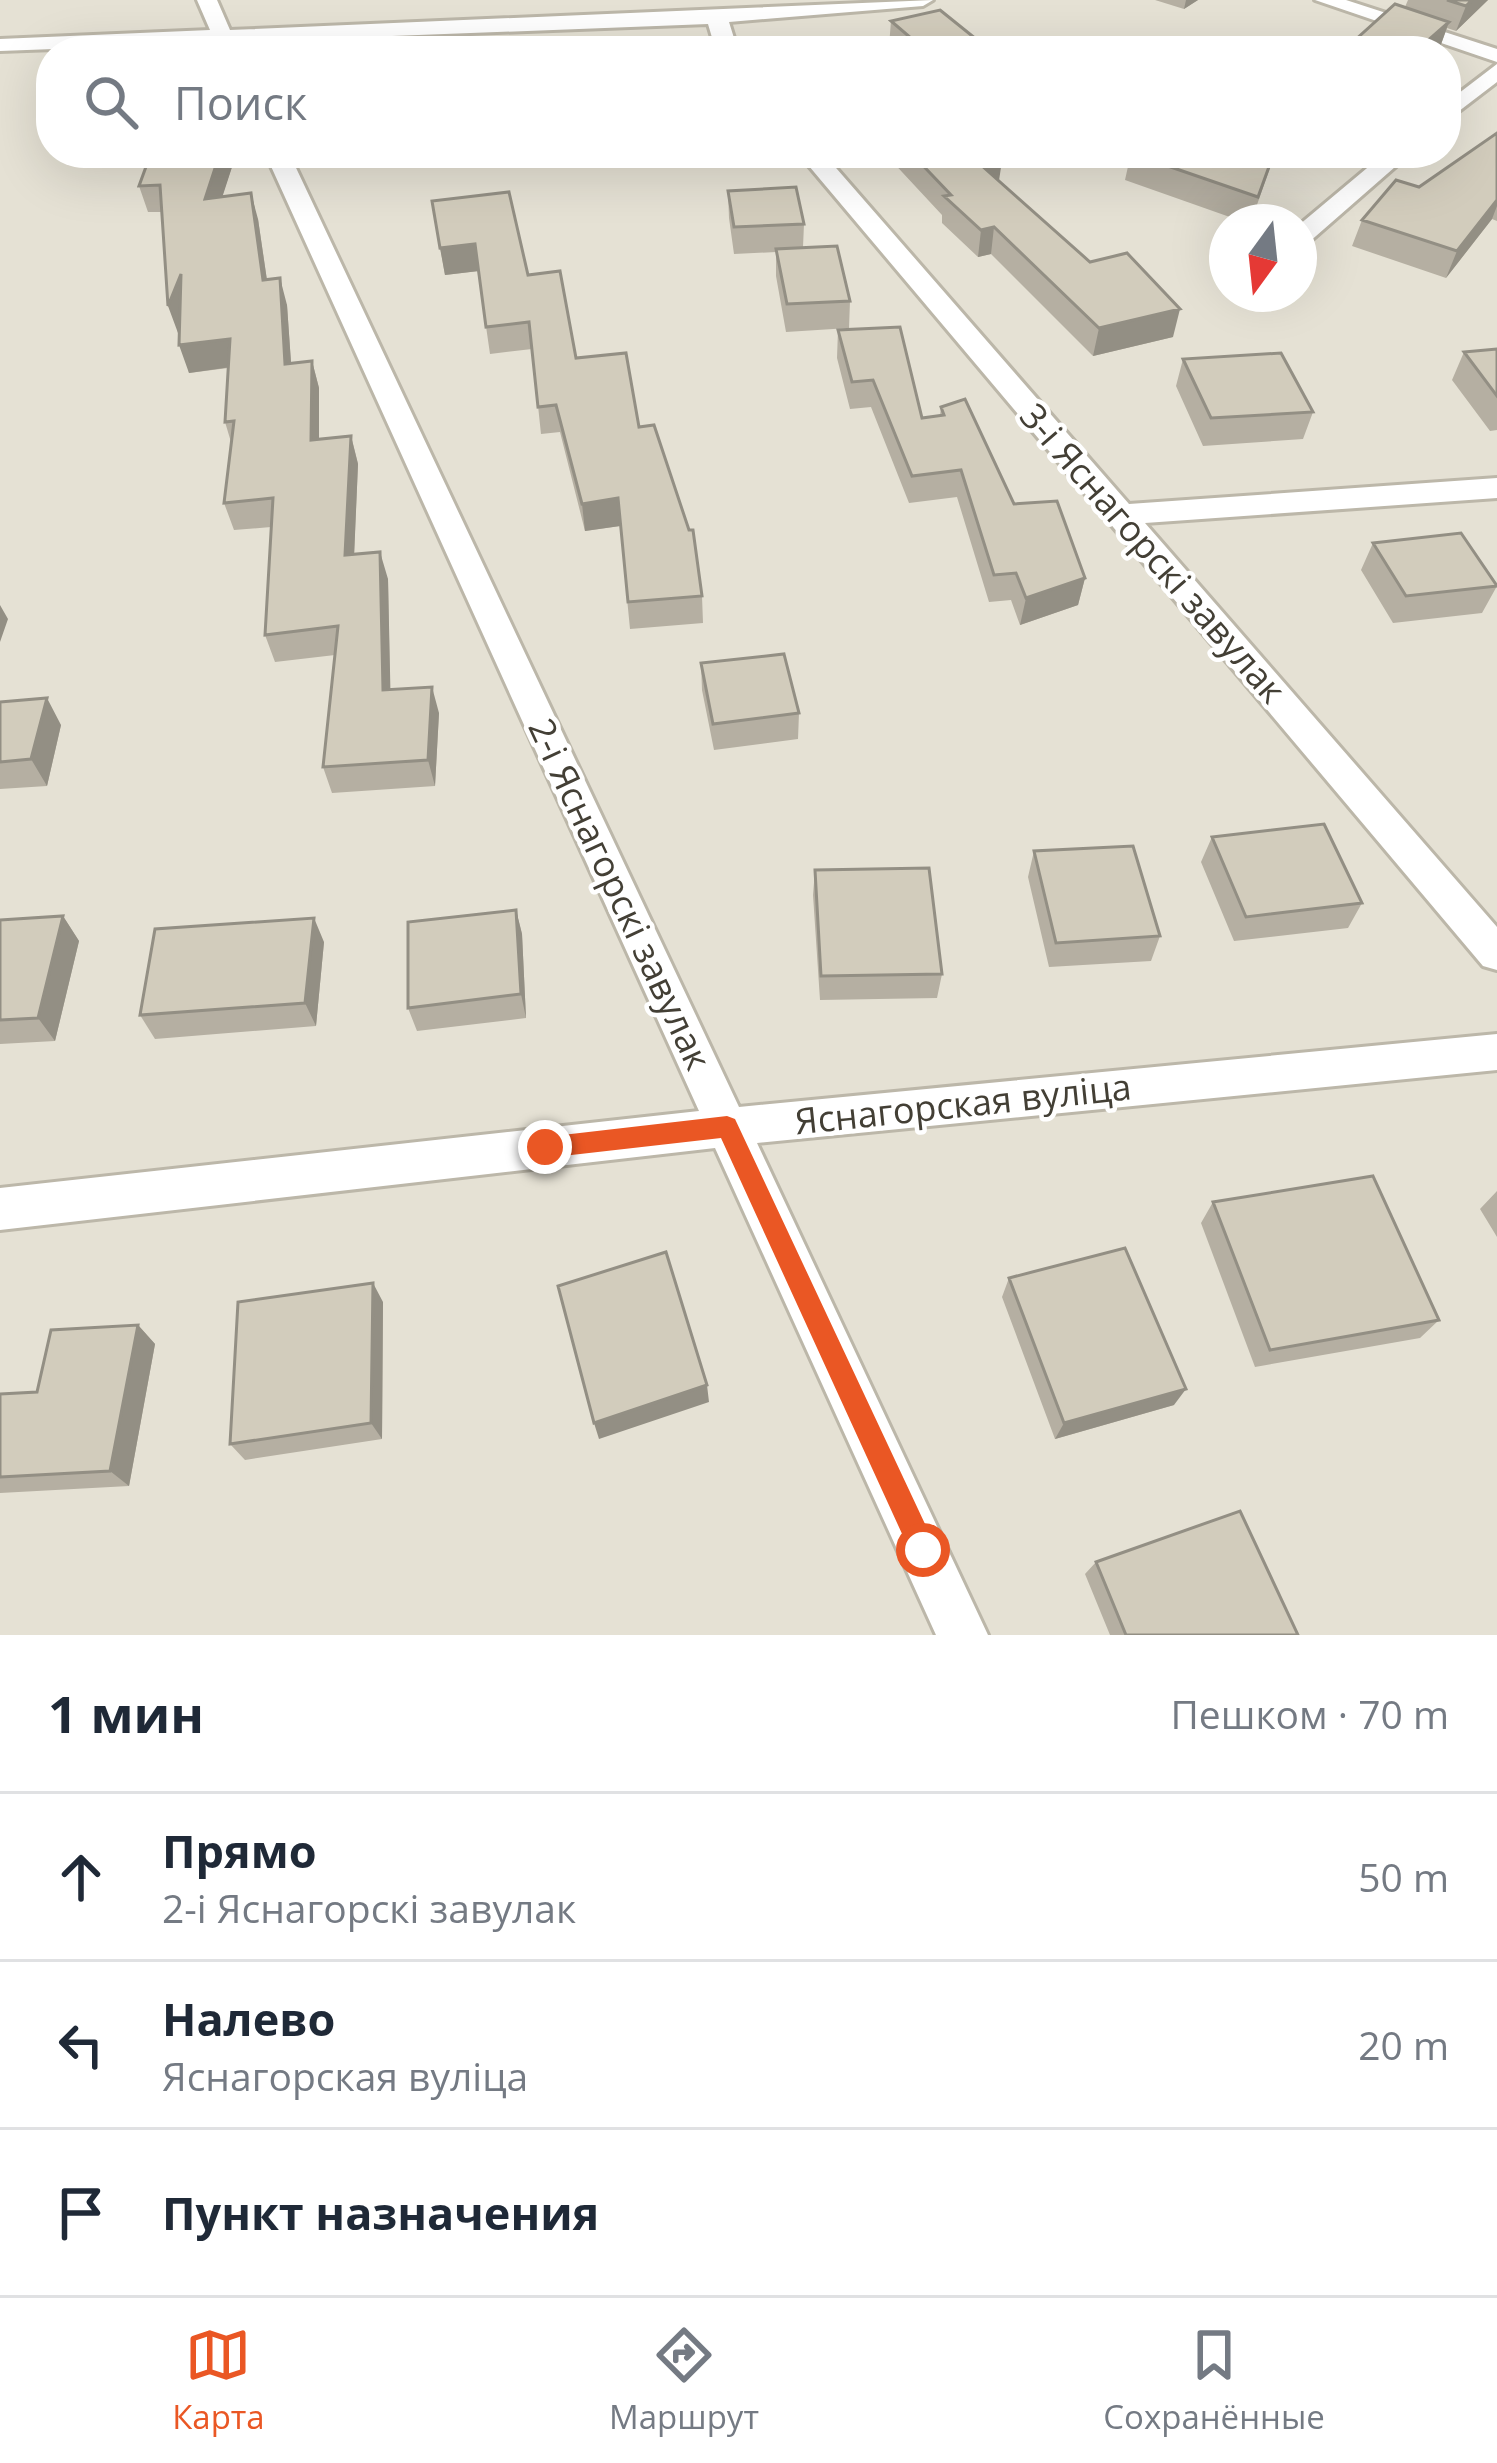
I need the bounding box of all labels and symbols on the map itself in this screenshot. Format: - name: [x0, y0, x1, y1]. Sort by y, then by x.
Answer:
- north arrow: [1209, 204, 1317, 312]
- street label: 3-і Яснагорскі завулак: [1010, 392, 1298, 713]
- street label: 2-і Яснагорскі завулак: [517, 710, 724, 1078]
- street label: Яснагорская вуліца: [792, 1061, 1134, 1146]
- route end: [518, 1120, 572, 1174]
- route start: [896, 1523, 950, 1577]

